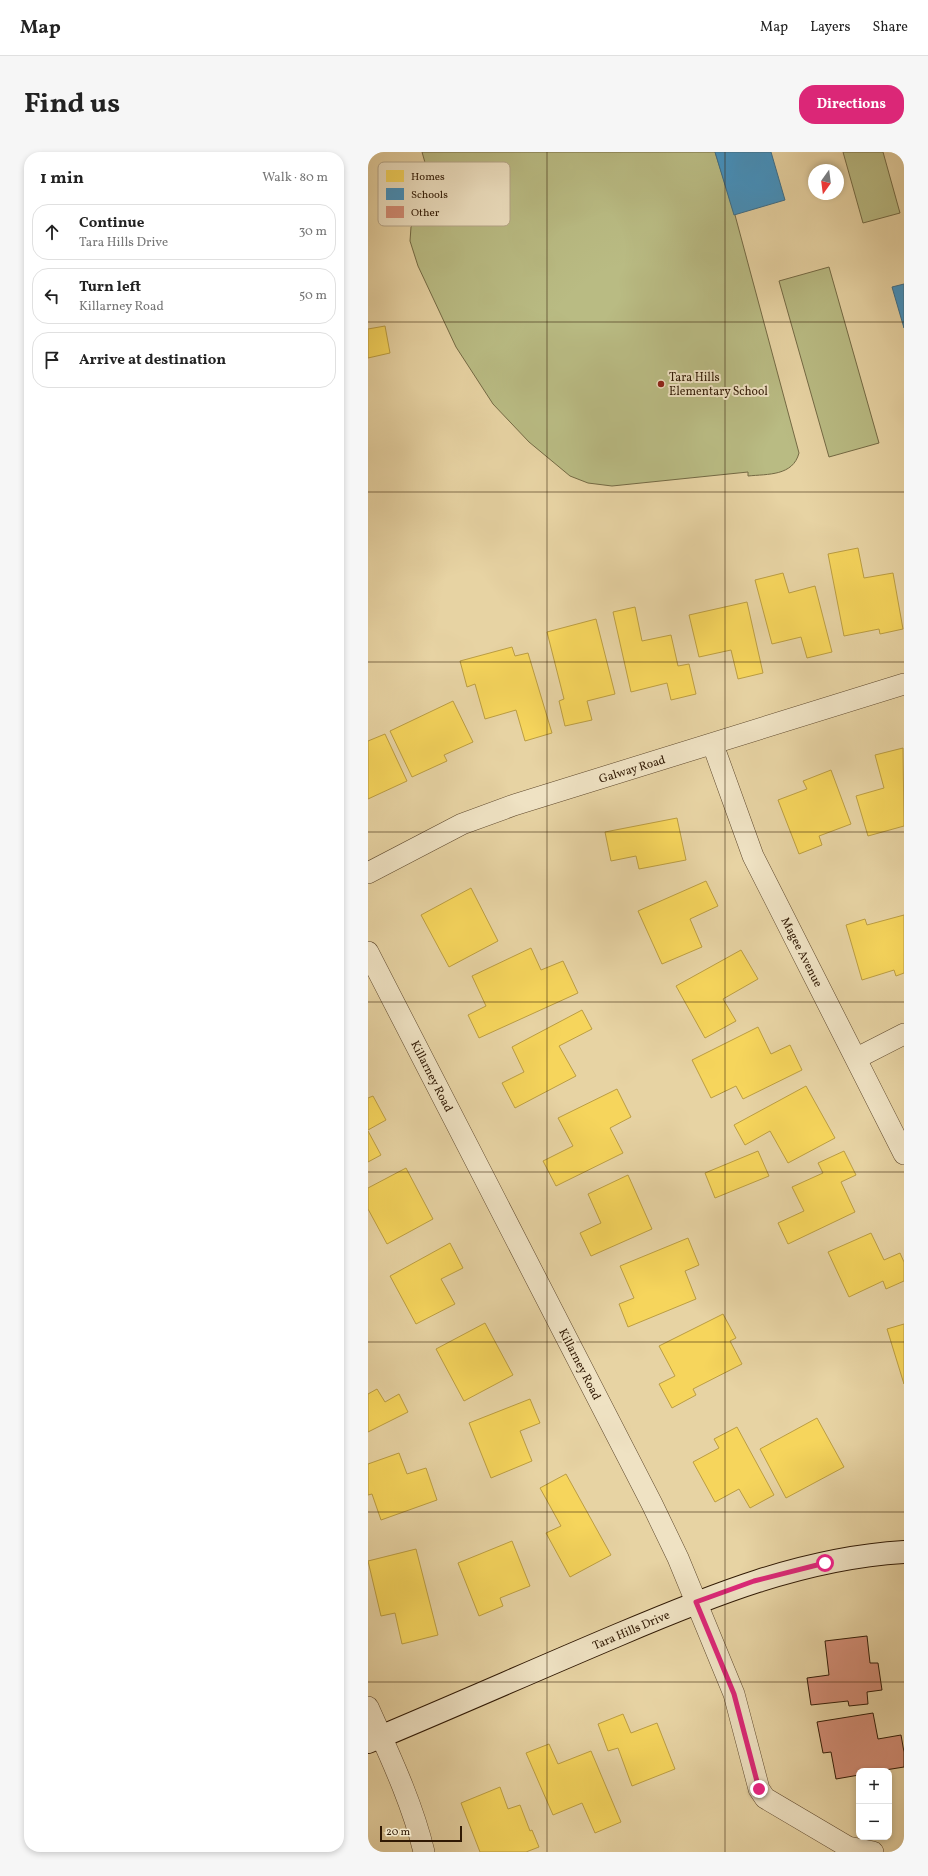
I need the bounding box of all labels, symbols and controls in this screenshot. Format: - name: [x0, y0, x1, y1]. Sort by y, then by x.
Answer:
- text: Map: [20, 15, 61, 41]
- text: Map: [760, 18, 788, 37]
- text: Layers: [810, 18, 850, 37]
- text: Share: [872, 18, 908, 37]
- text: Find us: [24, 85, 120, 124]
- button: Directions: [799, 85, 904, 124]
- legend: [378, 162, 510, 226]
- north arrow: [808, 164, 844, 200]
- text: 1 min: [40, 167, 84, 190]
- text: Walk · 80 m: [262, 169, 328, 187]
- text: Homes: [411, 170, 445, 185]
- text: Schools: [411, 188, 448, 203]
- text: Other: [411, 206, 440, 221]
- text: Continue: [79, 213, 144, 234]
- icon: ahead: [41, 221, 63, 243]
- text: 30 m: [299, 223, 327, 241]
- text: Tara Hills Drive: [79, 234, 168, 252]
- text: Turn left: [79, 277, 141, 298]
- icon: left: [41, 285, 63, 307]
- text: 50 m: [299, 287, 327, 305]
- text: Killarney Road: [79, 298, 164, 316]
- icon: arrive: [41, 349, 63, 371]
- text: Arrive at destination: [79, 350, 226, 371]
- place label: Tara Hills Elementary School: [669, 370, 768, 400]
- marker: Tara Hills Elementary School: [656, 379, 666, 389]
- street label: Galway Road: [597, 752, 668, 788]
- street label: Magee Avenue: [777, 915, 826, 990]
- street label: Killarney Road: [406, 1038, 456, 1115]
- street label: Killarney Road: [554, 1326, 604, 1403]
- route start: [816, 1554, 834, 1572]
- street label: Tara Hills Drive: [590, 1607, 673, 1654]
- map controls: [856, 1768, 892, 1840]
- button: +: [856, 1768, 892, 1804]
- route end: [750, 1780, 768, 1798]
- button: −: [856, 1804, 892, 1840]
- scale bar: [380, 1824, 462, 1843]
- text: 20 m: [386, 1825, 410, 1840]

